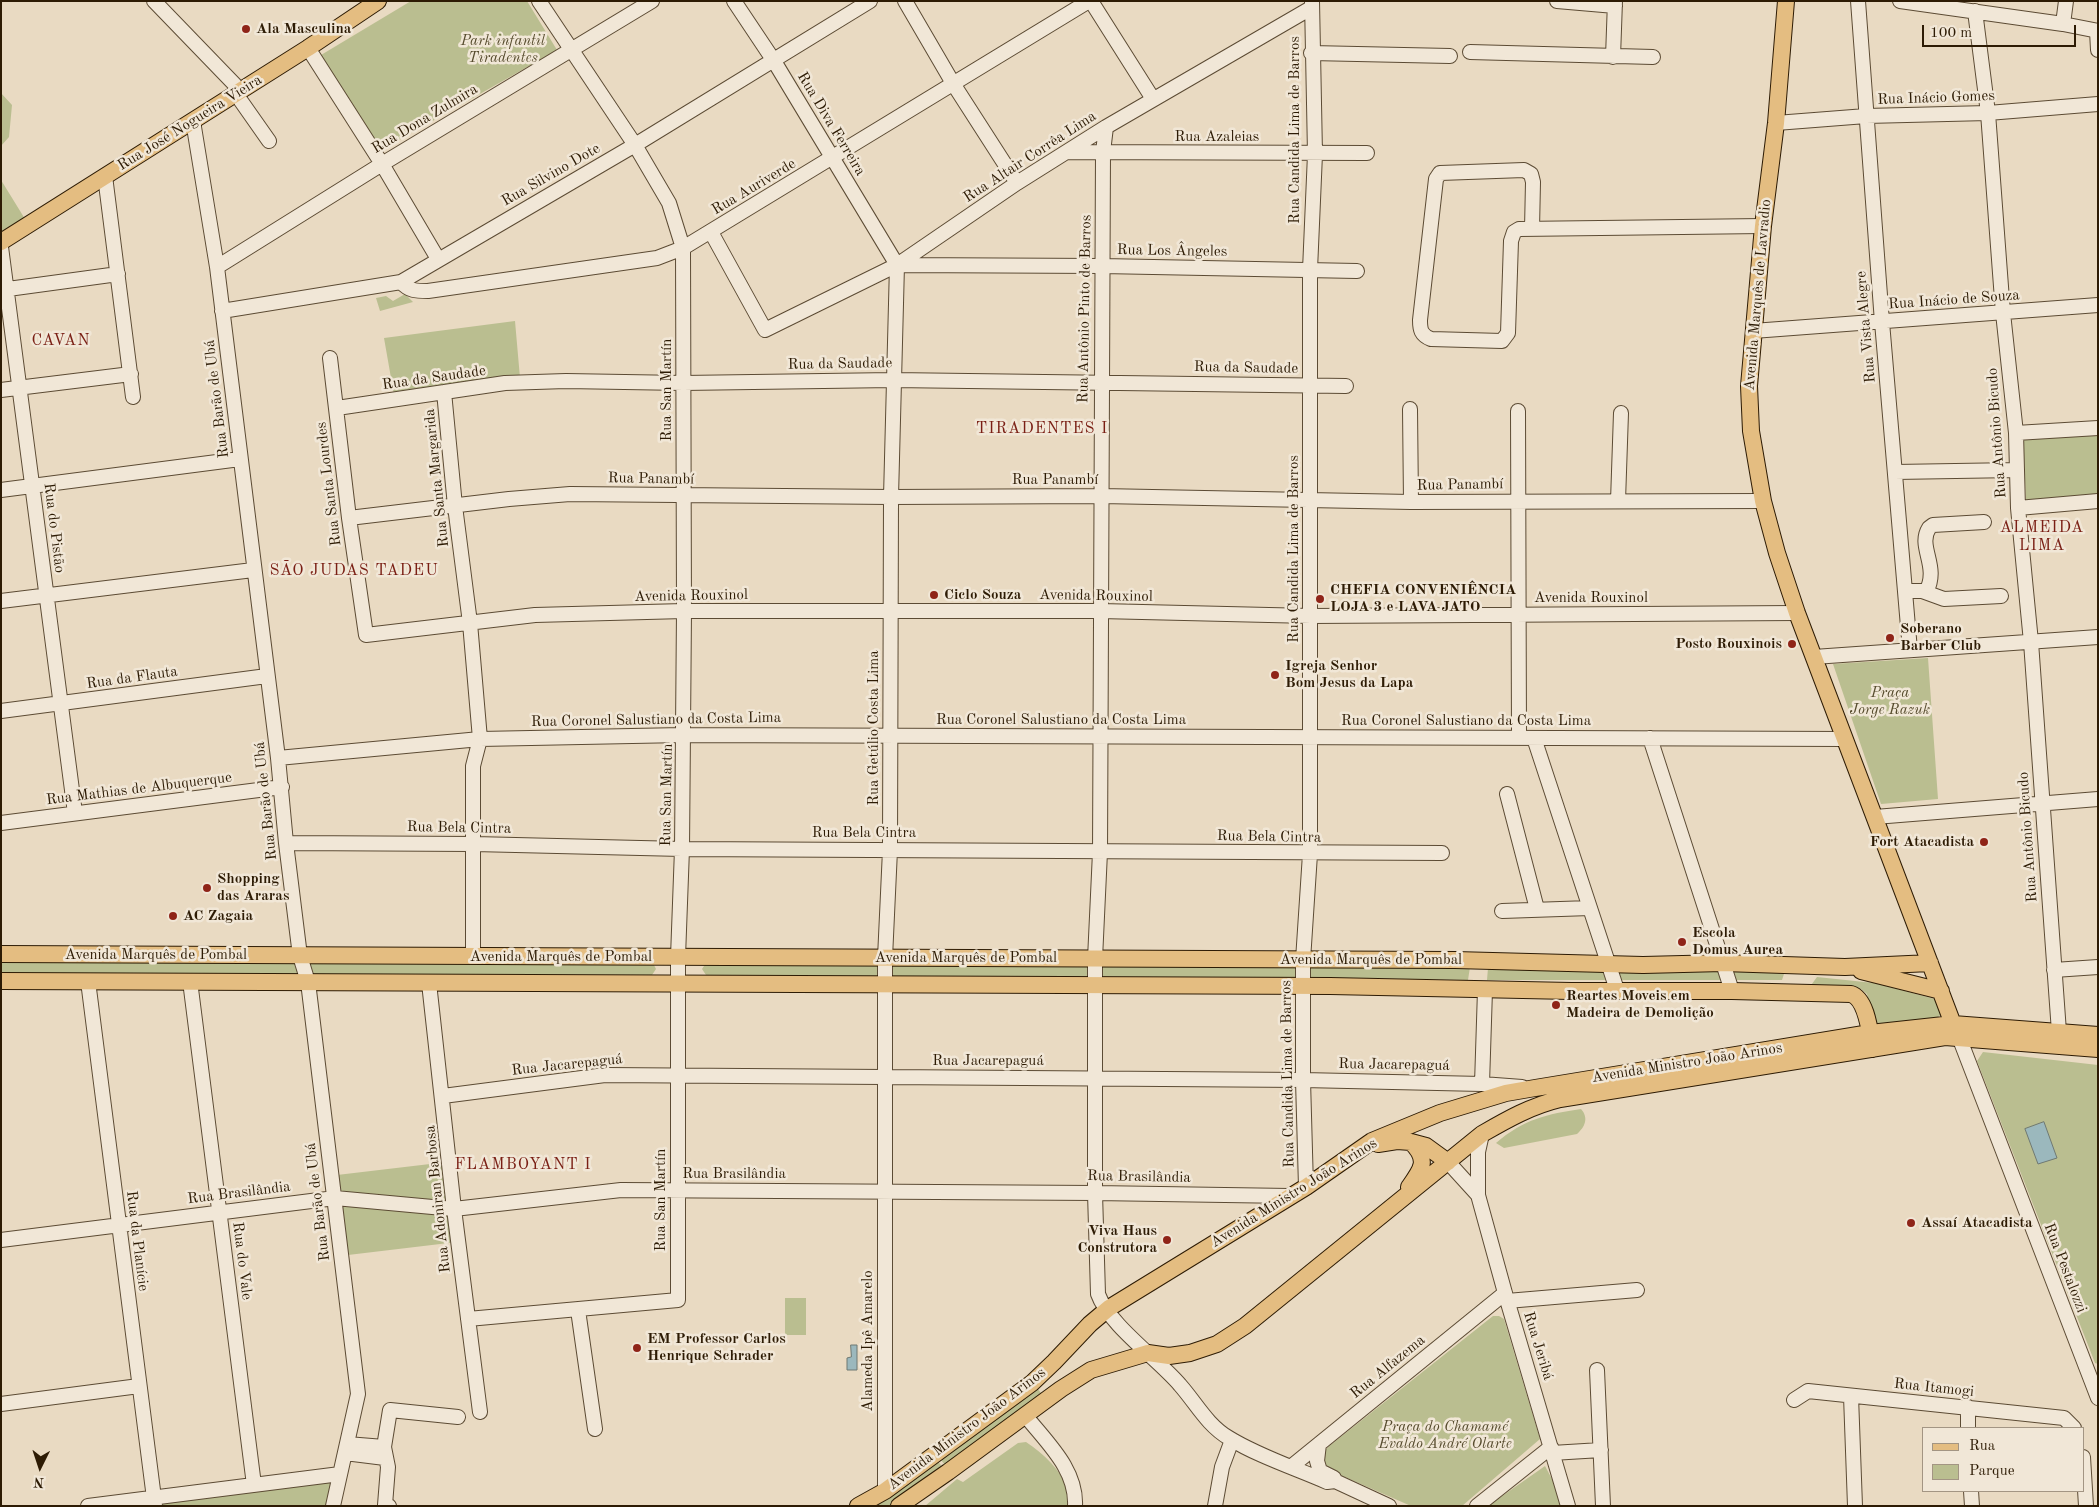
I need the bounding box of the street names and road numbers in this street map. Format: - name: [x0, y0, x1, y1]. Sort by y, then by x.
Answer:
- street label: Rua Candida Lima de Barros: [1286, 36, 1304, 224]
- street label: Rua Diva Ferreira: [793, 69, 869, 179]
- street label: Rua José Nogueira Vieira: [115, 71, 265, 175]
- street label: Rua Dona Zulmira: [369, 80, 481, 158]
- street label: Rua Inácio Gomes: [1877, 87, 1995, 109]
- street label: Rua Altair Corrêa Lima: [960, 107, 1100, 207]
- street label: Rua Azaleias: [1175, 128, 1259, 146]
- street label: Rua Silvino Dote: [499, 140, 603, 210]
- street label: Rua Auriverde: [709, 155, 799, 219]
- street label: Avenida Marquês de Lavradio: [1741, 198, 1775, 392]
- street label: Rua Antônio Pinto de Barros: [1074, 215, 1096, 403]
- street label: Rua Los Ângeles: [1117, 241, 1227, 261]
- street label: Rua Vista Alegre: [1852, 270, 1880, 384]
- street label: Rua Inácio de Souza: [1888, 286, 2020, 314]
- street label: Rua Barão de Ubá: [201, 339, 233, 459]
- street label: Rua San Martín: [658, 339, 676, 441]
- street label: Rua da Saudade: [788, 354, 892, 374]
- street label: Rua da Saudade: [1194, 358, 1298, 378]
- street label: Rua da Saudade: [381, 362, 487, 394]
- street label: Rua Antônio Bicudo: [1983, 367, 2011, 499]
- street label: Rua Santa Margarida: [421, 408, 453, 548]
- street label: Rua Santa Lourdes: [312, 421, 346, 547]
- street label: Rua Candida Lima de Barros: [1285, 455, 1303, 643]
- street label: Rua Panambí: [608, 469, 694, 489]
- street label: Rua Panambí: [1012, 471, 1098, 489]
- street label: Rua Panambí: [1417, 475, 1503, 495]
- street label: Rua do Pistão: [40, 482, 68, 574]
- street label: Avenida Rouxinol: [634, 586, 748, 606]
- street label: Avenida Rouxinol: [1039, 586, 1153, 606]
- street label: Avenida Rouxinol: [1534, 589, 1648, 607]
- street label: Rua Getúlio Costa Lima: [865, 650, 883, 806]
- street label: Rua da Flauta: [85, 663, 179, 693]
- street label: Rua Coronel Salustiano da Costa Lima: [531, 709, 781, 731]
- street label: Rua Coronel Salustiano da Costa Lima: [936, 711, 1186, 729]
- street label: Rua Coronel Salustiano da Costa Lima: [1341, 712, 1591, 730]
- street label: Rua Barão de Ubá: [251, 741, 281, 861]
- street label: Rua San Martín: [657, 743, 677, 847]
- street label: Rua Mathias de Albuquerque: [45, 769, 233, 809]
- street label: Rua Antônio Bicudo: [2014, 771, 2042, 903]
- street label: Rua Bela Cintra: [407, 818, 511, 838]
- street label: Rua Bela Cintra: [812, 824, 916, 842]
- street label: Rua Bela Cintra: [1217, 827, 1321, 847]
- street label: Avenida Marquês de Pombal: [65, 946, 247, 964]
- street label: Avenida Marquês de Pombal: [470, 948, 652, 966]
- street label: Avenida Marquês de Pombal: [875, 949, 1057, 967]
- street label: Avenida Marquês de Pombal: [1280, 951, 1462, 969]
- street label: Rua Candida Lima de Barros: [1277, 980, 1299, 1168]
- street label: Avenida Ministro João Arinos: [1590, 1039, 1784, 1087]
- street label: Rua Jacarepaguá: [511, 1050, 623, 1080]
- street label: Rua Jacarepaguá: [932, 1052, 1044, 1070]
- street label: Rua Jacarepaguá: [1338, 1055, 1450, 1075]
- street label: Rua Adoniran Barbosa: [421, 1124, 455, 1274]
- street label: Avenida Ministro João Arinos: [1207, 1134, 1381, 1252]
- street label: Rua Barão de Ubá: [302, 1142, 334, 1262]
- street label: Rua San Martín: [652, 1149, 670, 1251]
- street label: Rua Brasilândia: [682, 1165, 786, 1183]
- street label: Rua Brasilândia: [1087, 1167, 1191, 1187]
- street label: Rua Brasilândia: [186, 1178, 292, 1208]
- street label: Rua da Planície: [122, 1190, 152, 1292]
- street label: Rua do Vale: [228, 1221, 256, 1301]
- street label: Rua Pestalozzi: [2040, 1221, 2090, 1315]
- street label: Alameda Ipê Amarelo: [859, 1270, 877, 1412]
- street label: Rua Jeribá: [1519, 1310, 1557, 1382]
- street label: Rua Alfazema: [1347, 1331, 1429, 1403]
- street label: Avenida Ministro João Arinos: [885, 1364, 1049, 1494]
- street label: Rua Itamogi: [1893, 1375, 1975, 1401]

